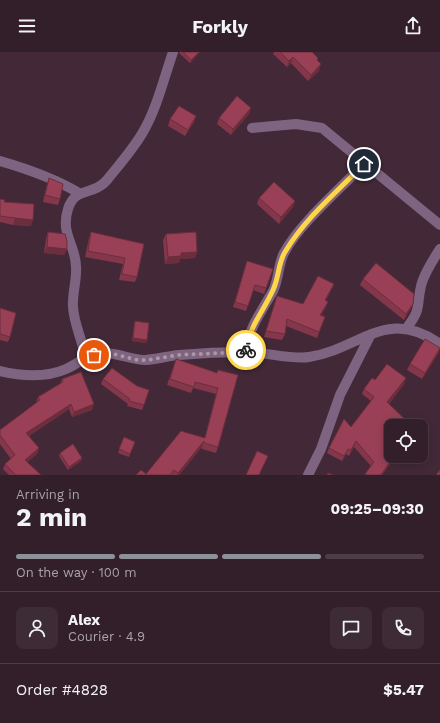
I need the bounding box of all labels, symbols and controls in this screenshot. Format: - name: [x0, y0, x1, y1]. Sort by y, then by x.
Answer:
- icon: menu: [16, 15, 38, 37]
- icon: share: [402, 15, 424, 37]
- text: Forkly: [192, 16, 248, 37]
- pin: [347, 147, 381, 181]
- icon: home: [353, 153, 375, 175]
- courier: [226, 330, 266, 370]
- pin: [77, 338, 111, 372]
- icon: bike: [235, 339, 257, 361]
- icon: bag: [83, 344, 105, 366]
- map controls: [384, 419, 428, 463]
- button: locate: [384, 419, 428, 463]
- text: Arriving in: [16, 487, 80, 502]
- text: 09:25–09:30: [331, 500, 424, 518]
- text: 2 min: [16, 502, 87, 532]
- text: On the way · 100 m: [16, 565, 137, 580]
- button: person: [16, 607, 58, 649]
- button: chat: [330, 607, 372, 649]
- button: phone: [382, 607, 424, 649]
- text: Alex: [68, 611, 100, 629]
- text: Courier · 4.9: [68, 629, 145, 644]
- text: Order #4828: [16, 681, 108, 699]
- text: $5.47: [383, 681, 424, 699]

